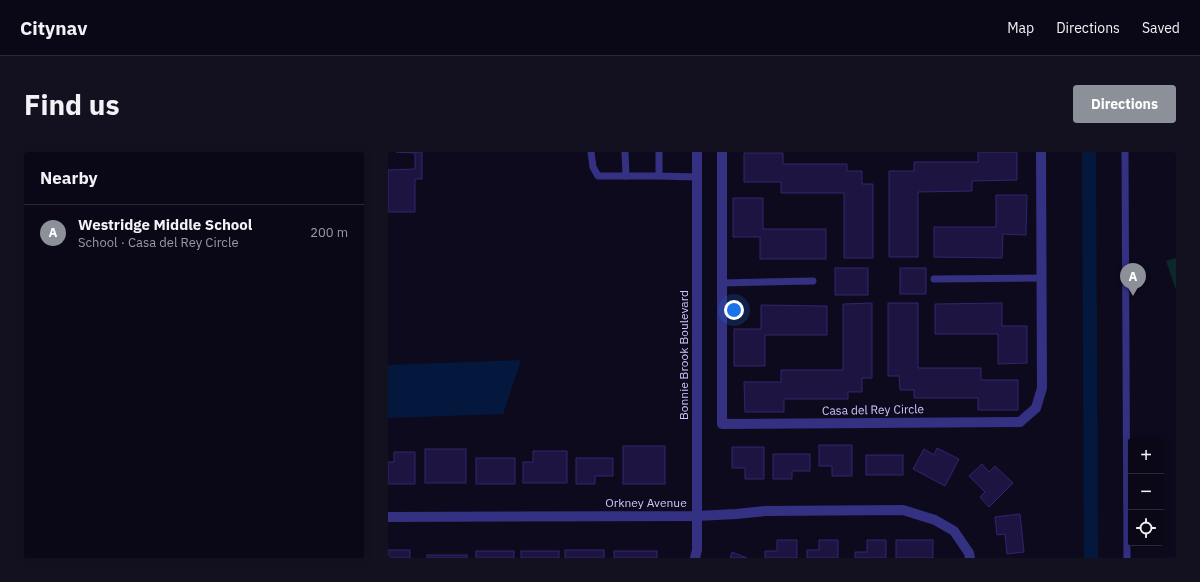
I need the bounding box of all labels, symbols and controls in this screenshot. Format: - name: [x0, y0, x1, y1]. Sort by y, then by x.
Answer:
- text: Citynav: [20, 16, 87, 40]
- text: Map: [1007, 19, 1034, 37]
- text: Directions: [1056, 19, 1120, 37]
- text: Saved: [1142, 19, 1180, 37]
- button: Directions: [1073, 85, 1176, 123]
- text: Find us: [24, 86, 120, 123]
- text: Nearby: [40, 167, 98, 189]
- text: Westridge Middle School: [78, 215, 252, 234]
- text: A: [49, 224, 57, 241]
- text: 200 m: [310, 224, 348, 241]
- text: School · Casa del Rey Circle: [78, 234, 239, 251]
- pin: A: [1120, 263, 1146, 296]
- street label: Bonnie Brook Boulevard: [676, 290, 691, 420]
- your location: [724, 300, 744, 320]
- street label: Casa del Rey Circle: [822, 401, 925, 418]
- map controls: [1128, 438, 1164, 546]
- button: +: [1128, 438, 1164, 474]
- button: −: [1128, 474, 1164, 510]
- street label: Orkney Avenue: [605, 495, 687, 510]
- button: locate: [1128, 510, 1164, 546]

